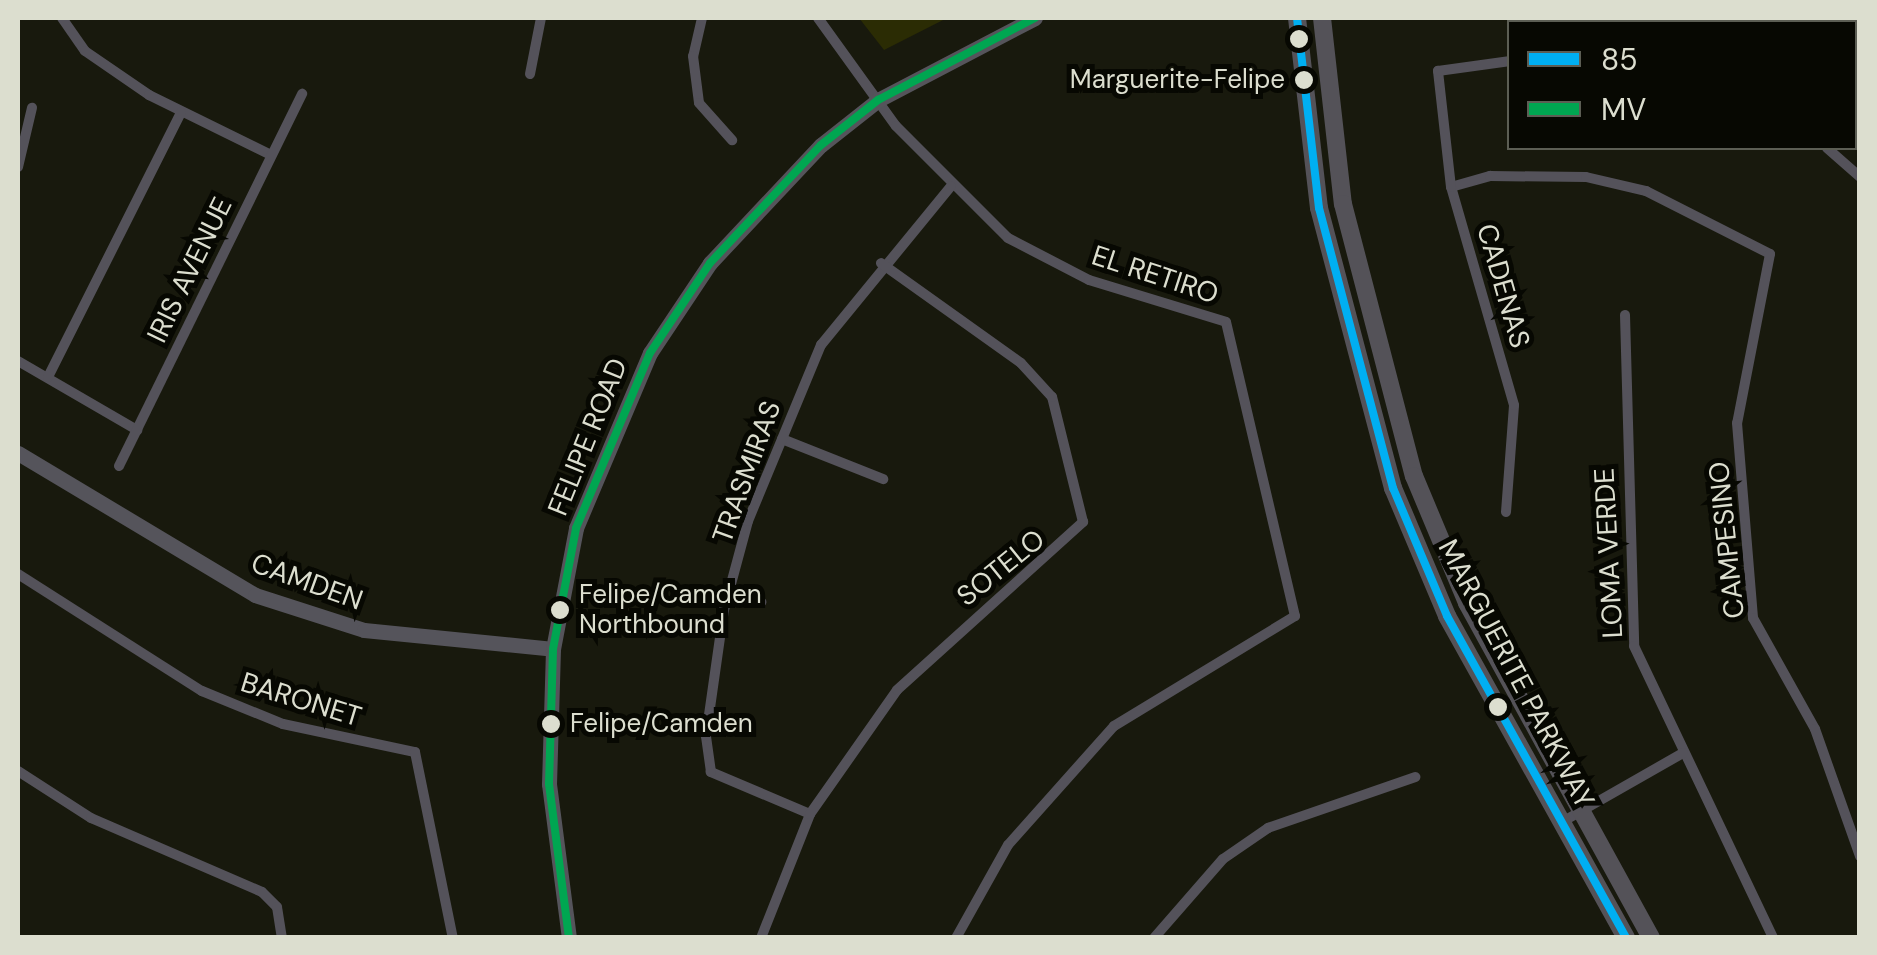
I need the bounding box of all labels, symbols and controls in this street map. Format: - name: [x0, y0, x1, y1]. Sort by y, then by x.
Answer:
- legend: [1507, 20, 1857, 150]
- unlabelled marker: [1289, 29, 1309, 49]
- text: 85: [1601, 40, 1638, 79]
- place label: Marguerite-Felipe: [1070, 64, 1285, 96]
- marker: Marguerite-Felipe: [1294, 70, 1314, 90]
- text: MV: [1601, 90, 1646, 129]
- street label: IRIS AVENUE: [140, 192, 240, 348]
- street label: CADENAS: [1469, 220, 1537, 352]
- street label: EL RETIRO: [1087, 239, 1223, 311]
- street label: FELIPE ROAD: [541, 354, 635, 520]
- street label: TRASMIRAS: [706, 396, 788, 548]
- street label: CAMPESINO: [1702, 460, 1752, 620]
- street label: LOMA VERDE: [1588, 467, 1630, 639]
- street label: SOTELO: [950, 523, 1052, 613]
- street label: MARGUERITE PARKWAY: [1431, 534, 1601, 814]
- street label: CAMDEN: [247, 546, 367, 618]
- place label: Felipe/Camden Northbound: [579, 579, 762, 640]
- marker: Felipe/Camden Northbound: [550, 600, 570, 620]
- street label: BARONET: [237, 666, 365, 734]
- unlabelled marker: [1488, 697, 1508, 717]
- place label: Felipe/Camden: [570, 708, 753, 740]
- marker: Felipe/Camden: [541, 714, 561, 734]

